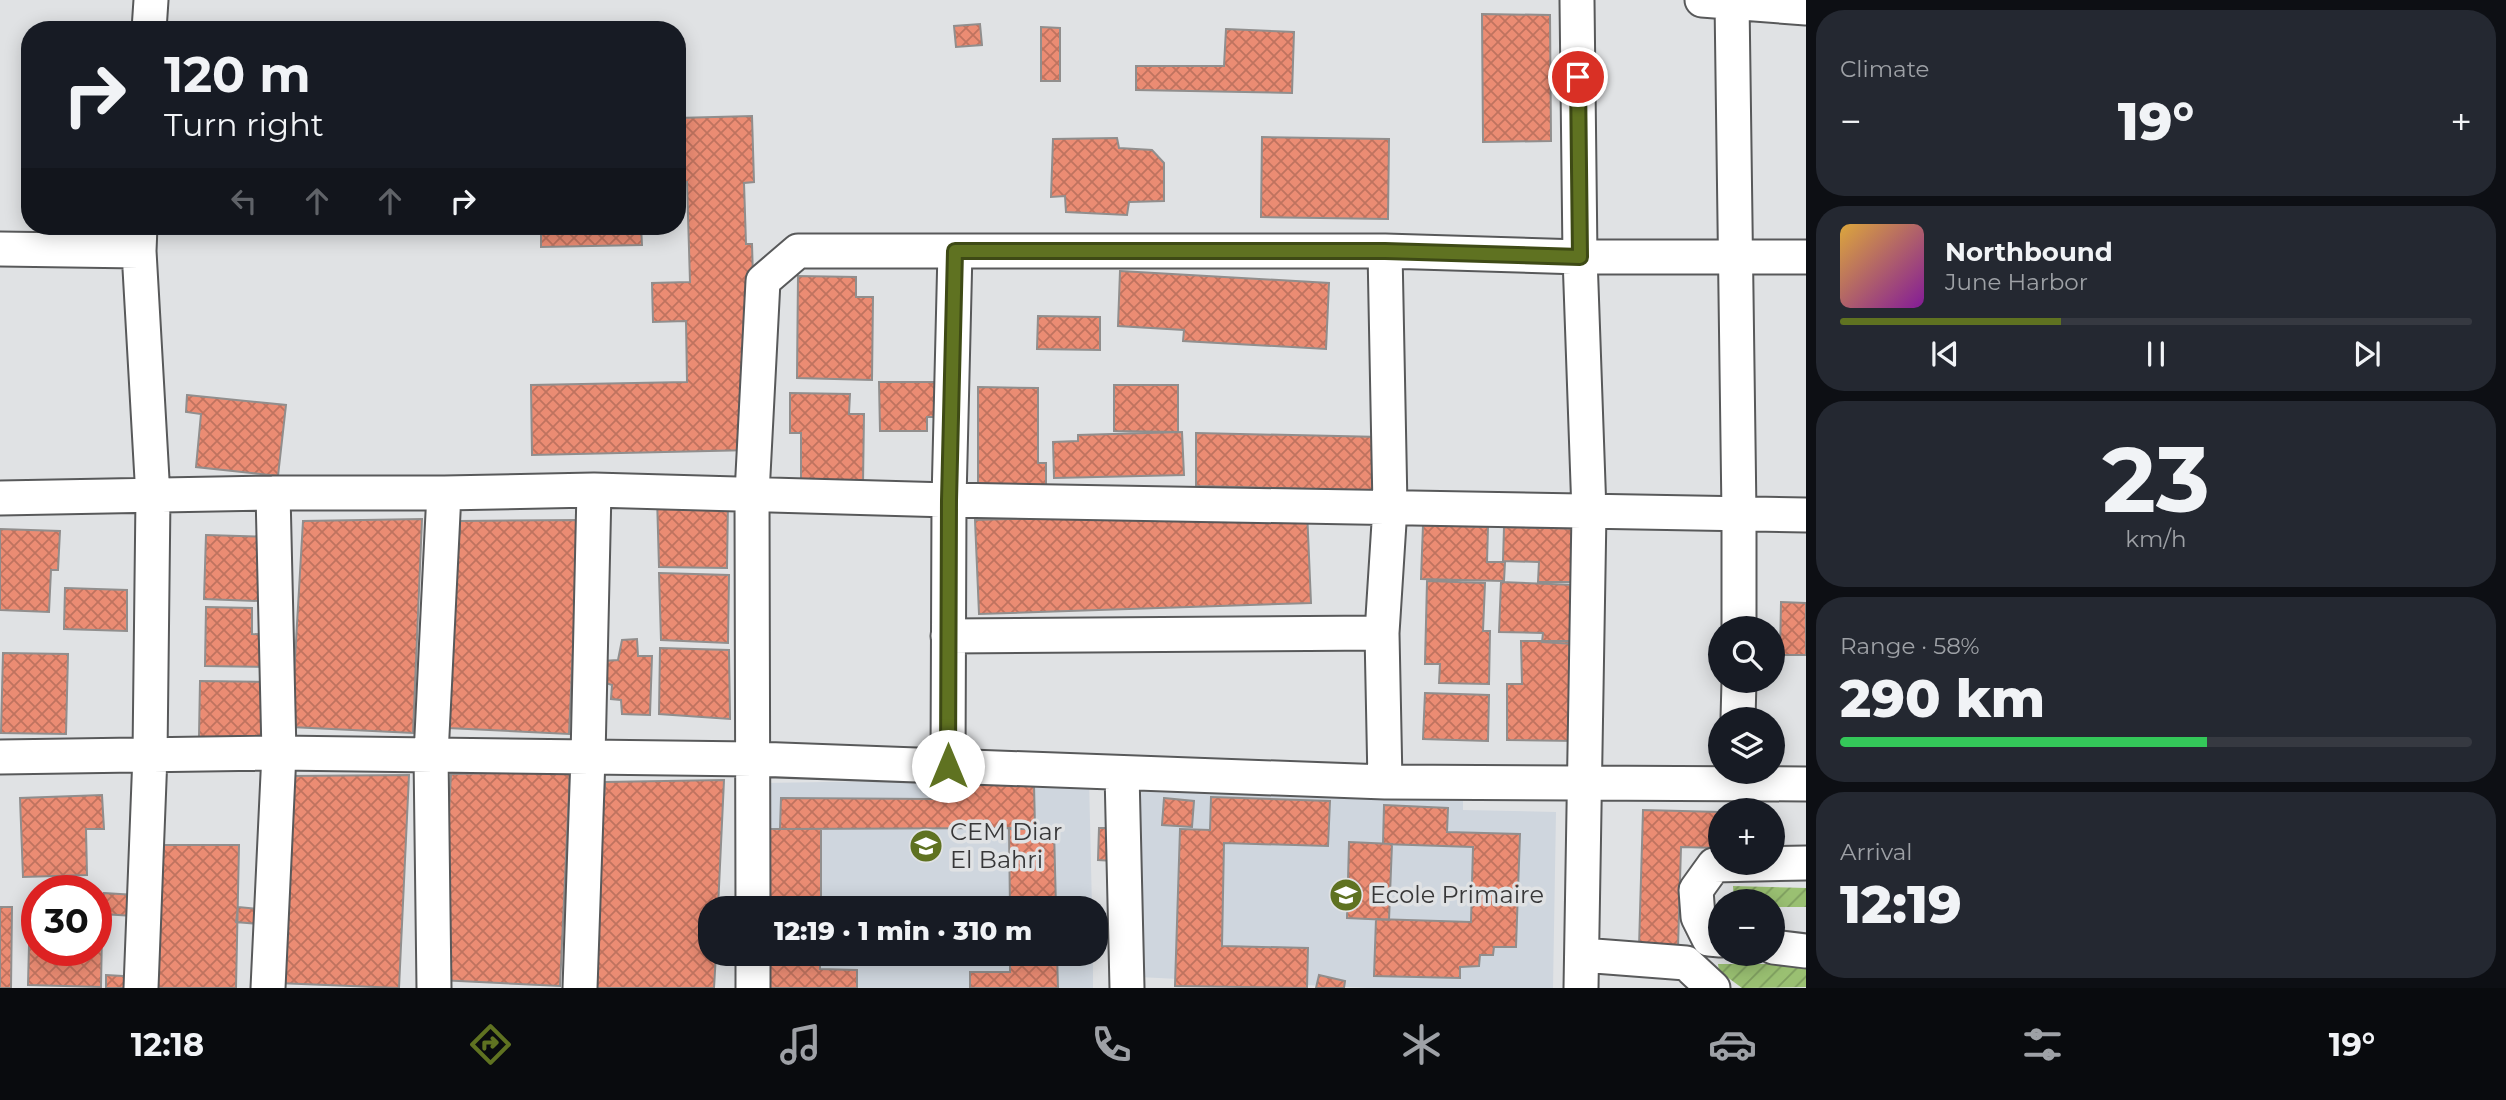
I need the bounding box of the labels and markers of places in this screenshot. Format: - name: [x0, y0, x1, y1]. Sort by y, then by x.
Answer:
- pin: [1548, 47, 1608, 107]
- place label: CEM Diar El Bahri: [950, 817, 1062, 874]
- school or university icon: CEM Diar El Bahri: [907, 827, 945, 865]
- school or university icon: Ecole Primaire: [1327, 876, 1365, 914]
- place label: Ecole Primaire: [1370, 880, 1544, 909]

